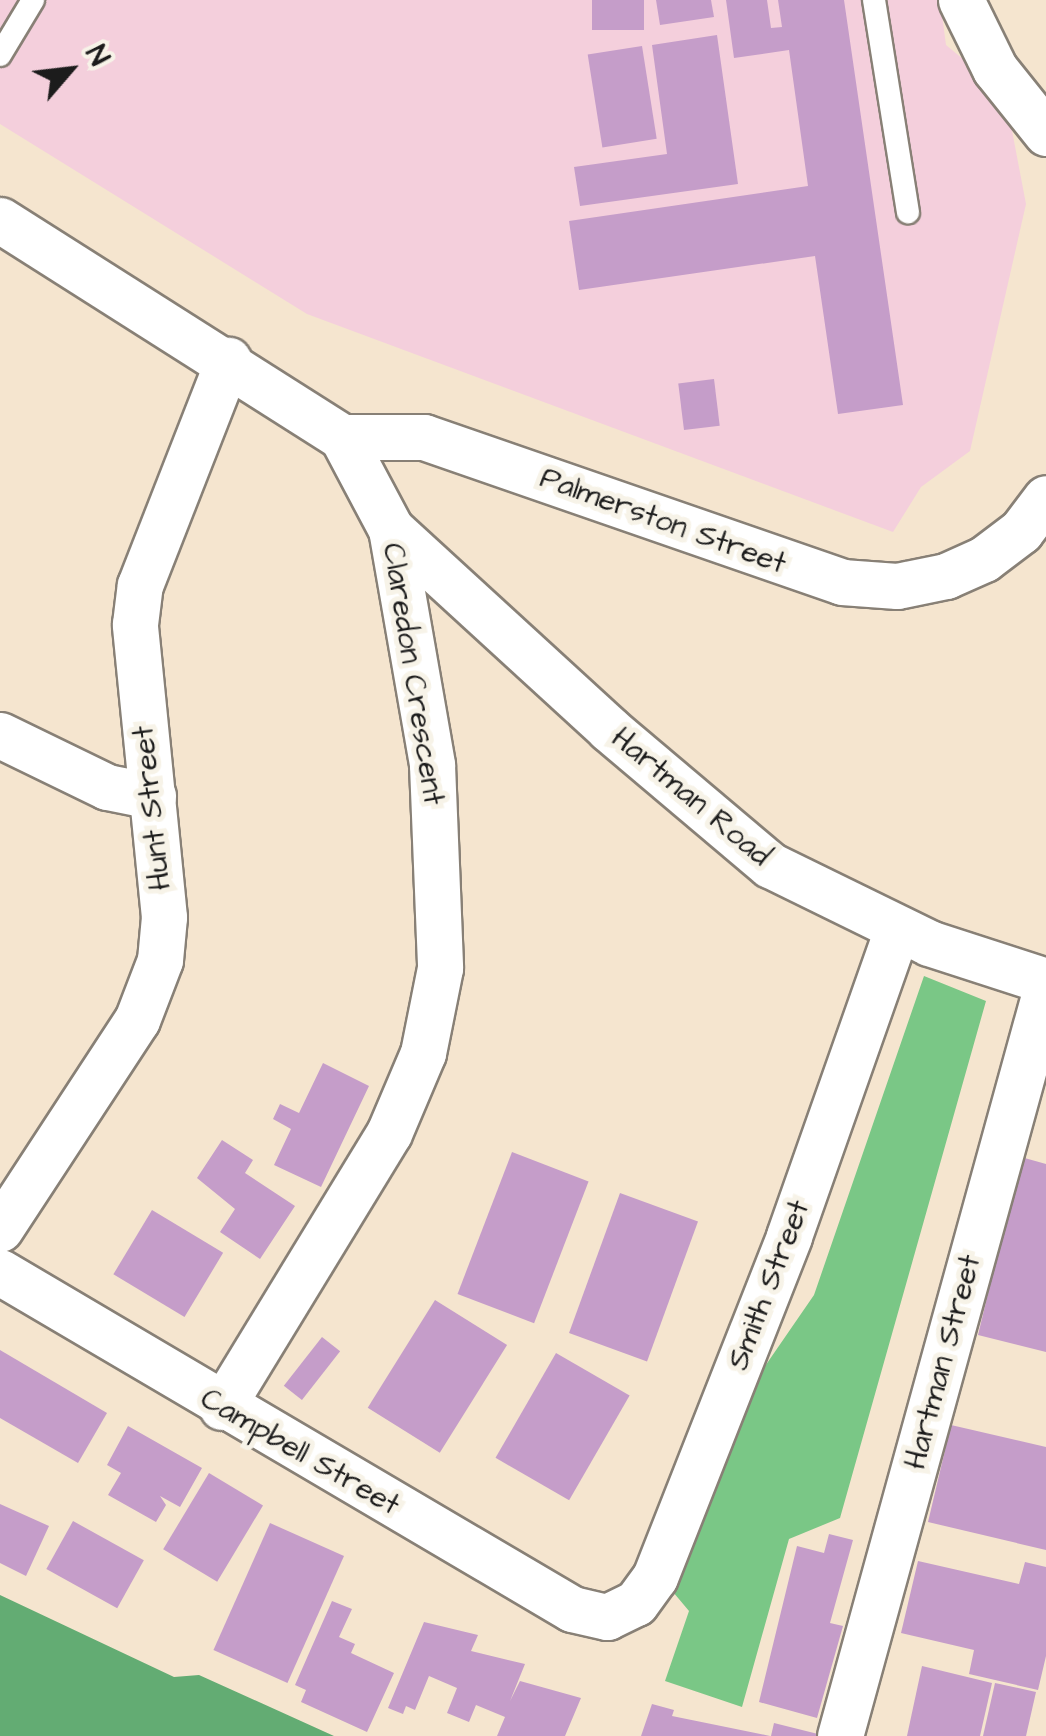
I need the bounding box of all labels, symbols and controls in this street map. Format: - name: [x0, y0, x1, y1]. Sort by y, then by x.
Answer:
- north arrow: [20, 20, 120, 120]
- text: N: [76, 39, 118, 73]
- street label: Palmerston Street: [535, 460, 791, 582]
- street label: Claredon Crescent: [375, 540, 451, 808]
- street label: Hartman Road: [604, 720, 778, 874]
- street label: Hunt Street: [125, 724, 179, 892]
- street label: Smith Street: [720, 1195, 818, 1375]
- street label: Hartman Street: [897, 1251, 989, 1473]
- street label: Campbell Street: [194, 1381, 406, 1523]

